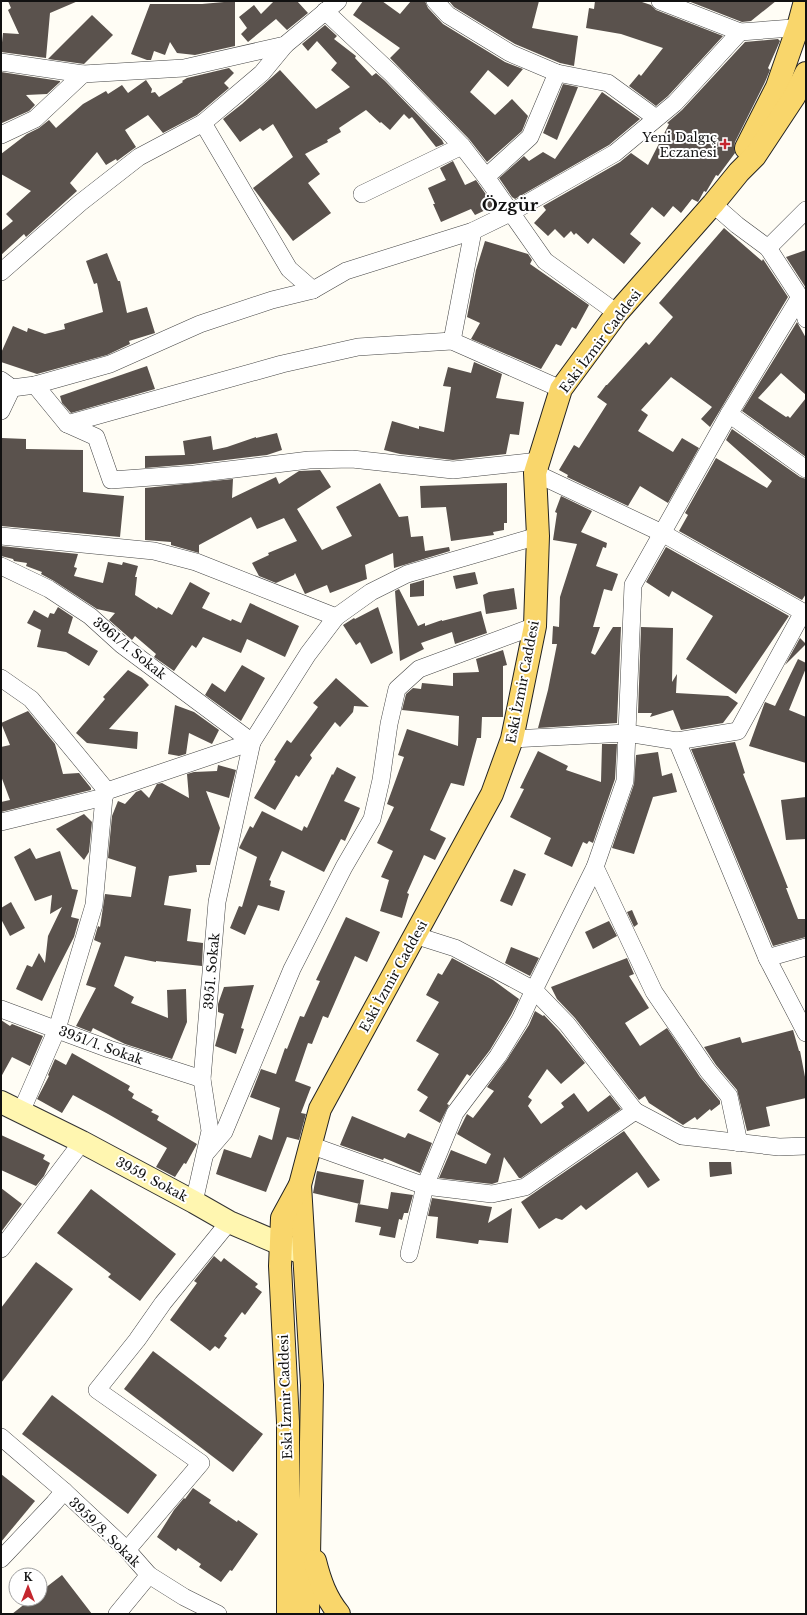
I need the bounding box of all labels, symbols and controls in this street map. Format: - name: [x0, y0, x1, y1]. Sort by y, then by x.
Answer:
- place label: Yeni Dalgıç Eczanesi: [641, 129, 718, 161]
- marker: Yeni Dalgıç Eczanesi: [720, 139, 730, 149]
- district label: Özgür: [482, 195, 539, 216]
- street label: Eski İzmir Caddesi: [556, 286, 645, 396]
- street label: 3961/1. Sokak: [90, 614, 170, 683]
- street label: Eski İzmir Caddesi: [502, 619, 543, 745]
- street label: Eski İzmir Caddesi: [356, 917, 431, 1035]
- street label: 3951. Sokak: [200, 932, 223, 1010]
- street label: 3951/1. Sokak: [56, 1022, 145, 1069]
- street label: 3959. Sokak: [113, 1153, 191, 1206]
- street label: Eski İzmir Caddesi: [275, 1334, 296, 1460]
- street label: 3959/8. Sokak: [65, 1494, 144, 1571]
- north arrow: [8, 1567, 48, 1607]
- text: K: [23, 1570, 33, 1584]

